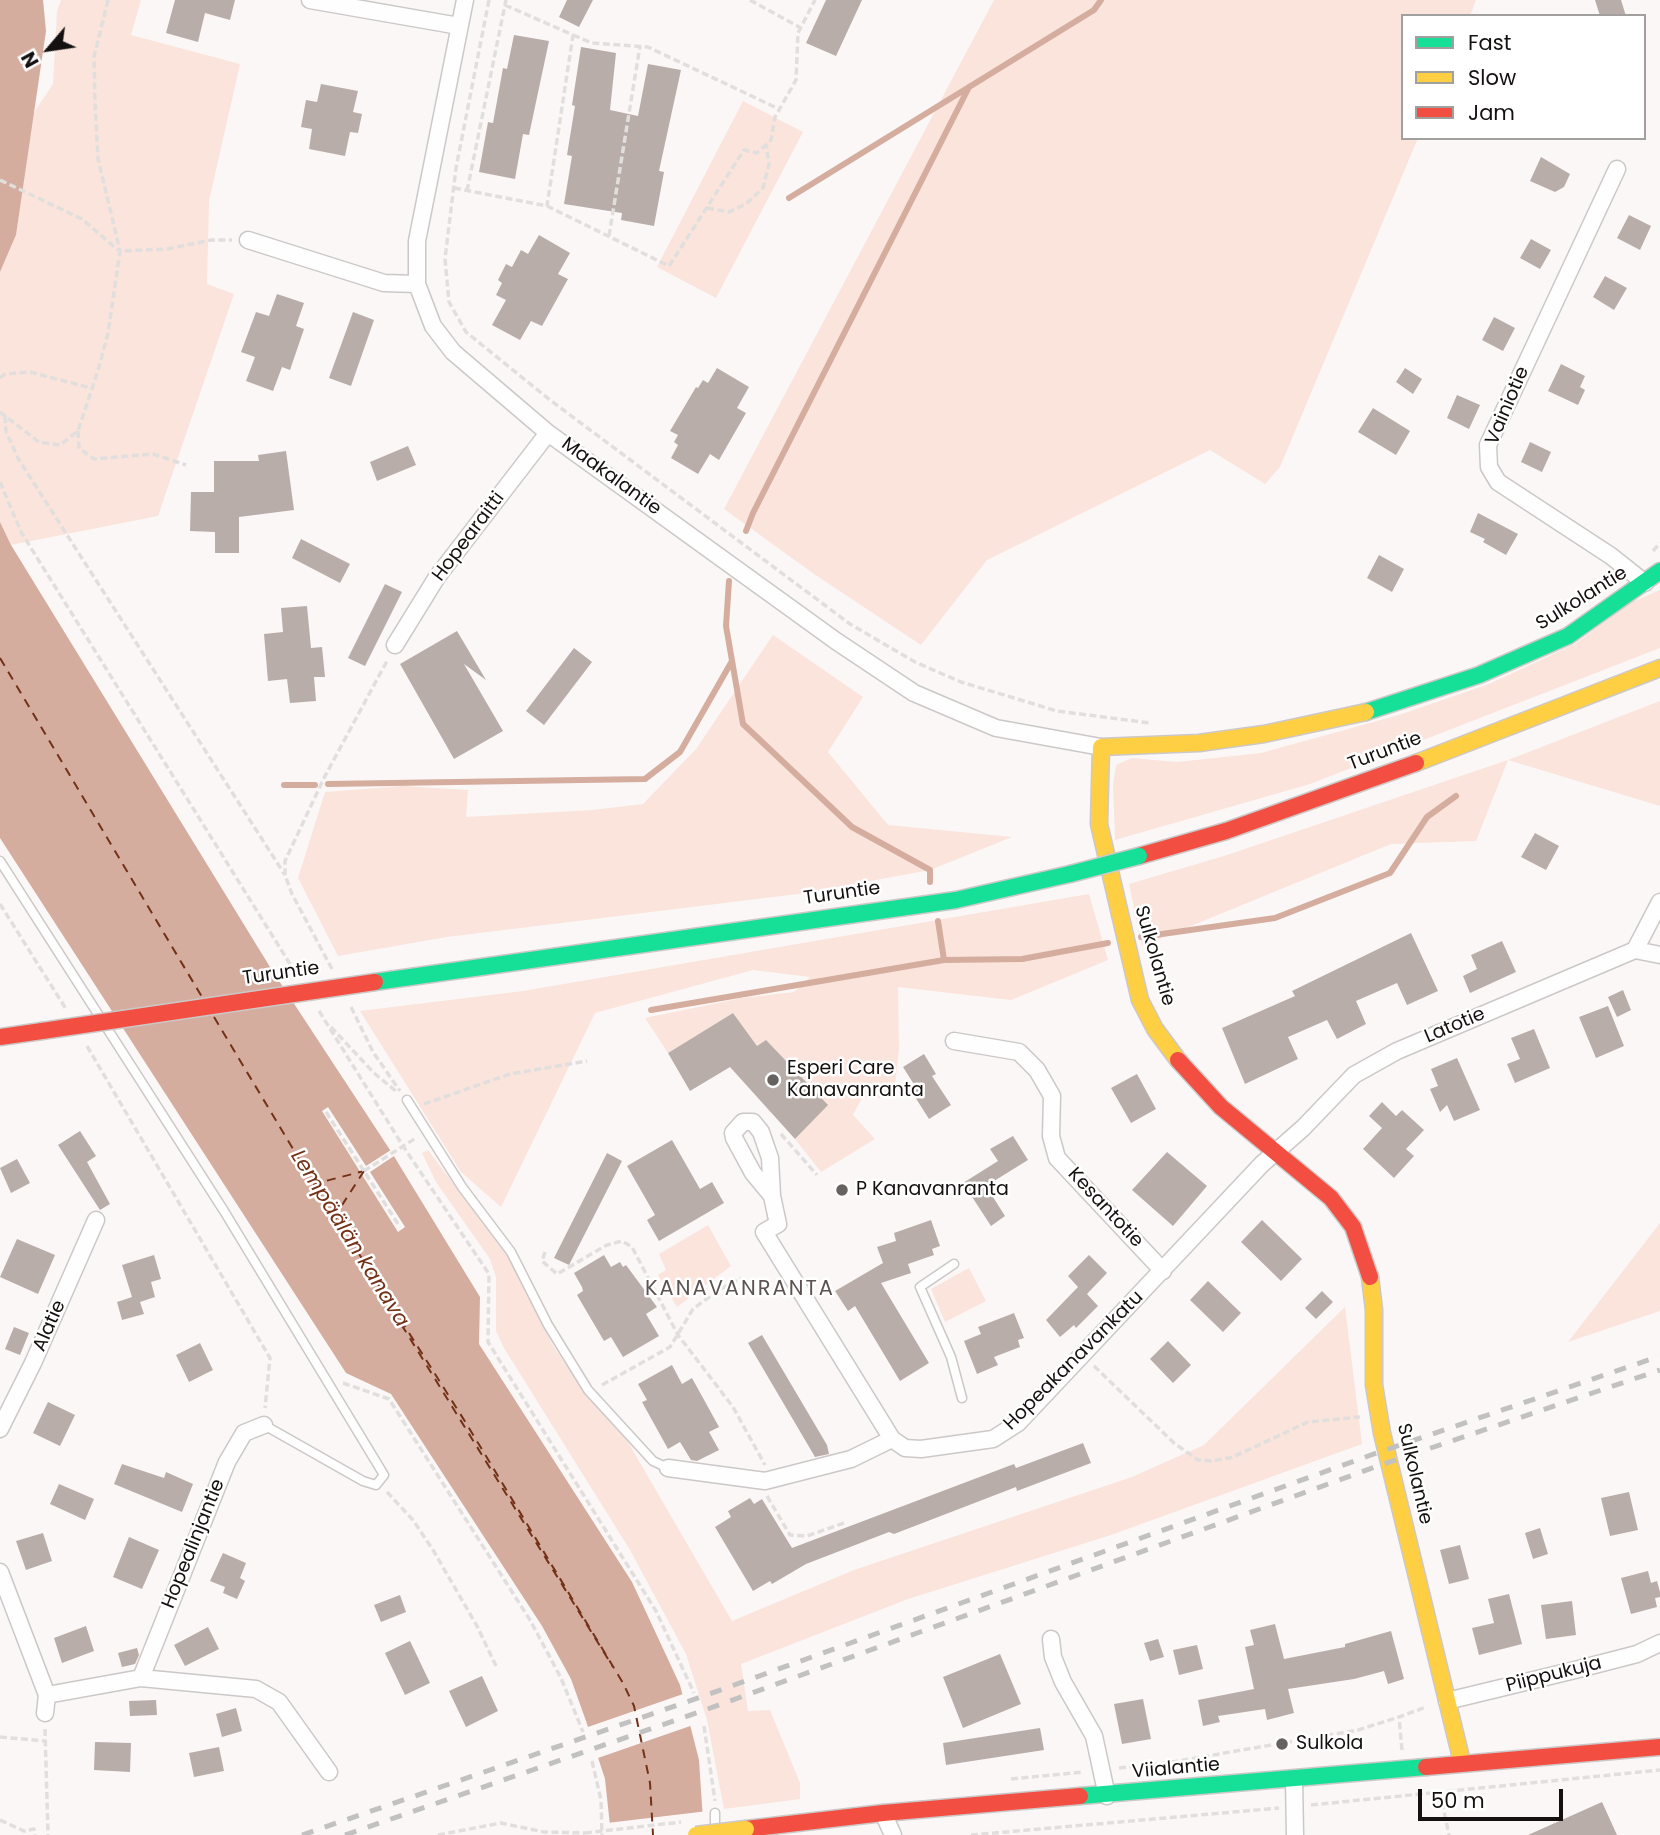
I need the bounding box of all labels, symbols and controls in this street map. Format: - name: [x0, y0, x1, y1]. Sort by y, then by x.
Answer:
- north arrow: [14, 14, 84, 84]
- legend: [1401, 14, 1646, 140]
- text: Fast: [1468, 28, 1511, 57]
- text: N: [15, 47, 45, 72]
- text: Slow: [1468, 63, 1516, 92]
- text: Jam: [1468, 98, 1515, 127]
- street label: Vainiotie: [1481, 363, 1535, 449]
- street label: Maakalantie: [557, 433, 665, 521]
- street label: Hopearaitti: [428, 488, 510, 586]
- street label: Sulkolantie: [1532, 562, 1632, 636]
- street label: Turuntie: [1345, 728, 1425, 776]
- street label: Turuntie: [802, 877, 882, 911]
- street label: Sulkolantie: [1129, 903, 1179, 1009]
- street label: Turuntie: [241, 957, 321, 991]
- street label: Latotie: [1421, 1003, 1489, 1049]
- place label: Esperi Care Kanavanranta: [787, 1058, 924, 1102]
- marker: Esperi Care Kanavanranta: [765, 1072, 781, 1088]
- water label: Lempäälän kanava: [284, 1146, 414, 1332]
- street label: Kesantotie: [1062, 1163, 1148, 1253]
- place label: P Kanavanranta: [856, 1179, 1009, 1201]
- marker: P Kanavanranta: [834, 1182, 850, 1198]
- district label: KANAVANRANTA: [647, 1277, 833, 1303]
- street label: Hopeakanavankatu: [1000, 1287, 1148, 1435]
- street label: Alatie: [29, 1297, 71, 1355]
- street label: Sulkolantie: [1391, 1421, 1437, 1527]
- street label: Hopealinjantie: [158, 1476, 230, 1612]
- street label: Piippukuja: [1504, 1652, 1604, 1698]
- place label: Sulkola: [1296, 1733, 1363, 1755]
- marker: Sulkola: [1274, 1736, 1290, 1752]
- street label: Viialantie: [1131, 1754, 1221, 1784]
- scale bar: [1422, 1776, 1567, 1820]
- text: 50 m: [1431, 1786, 1485, 1815]

